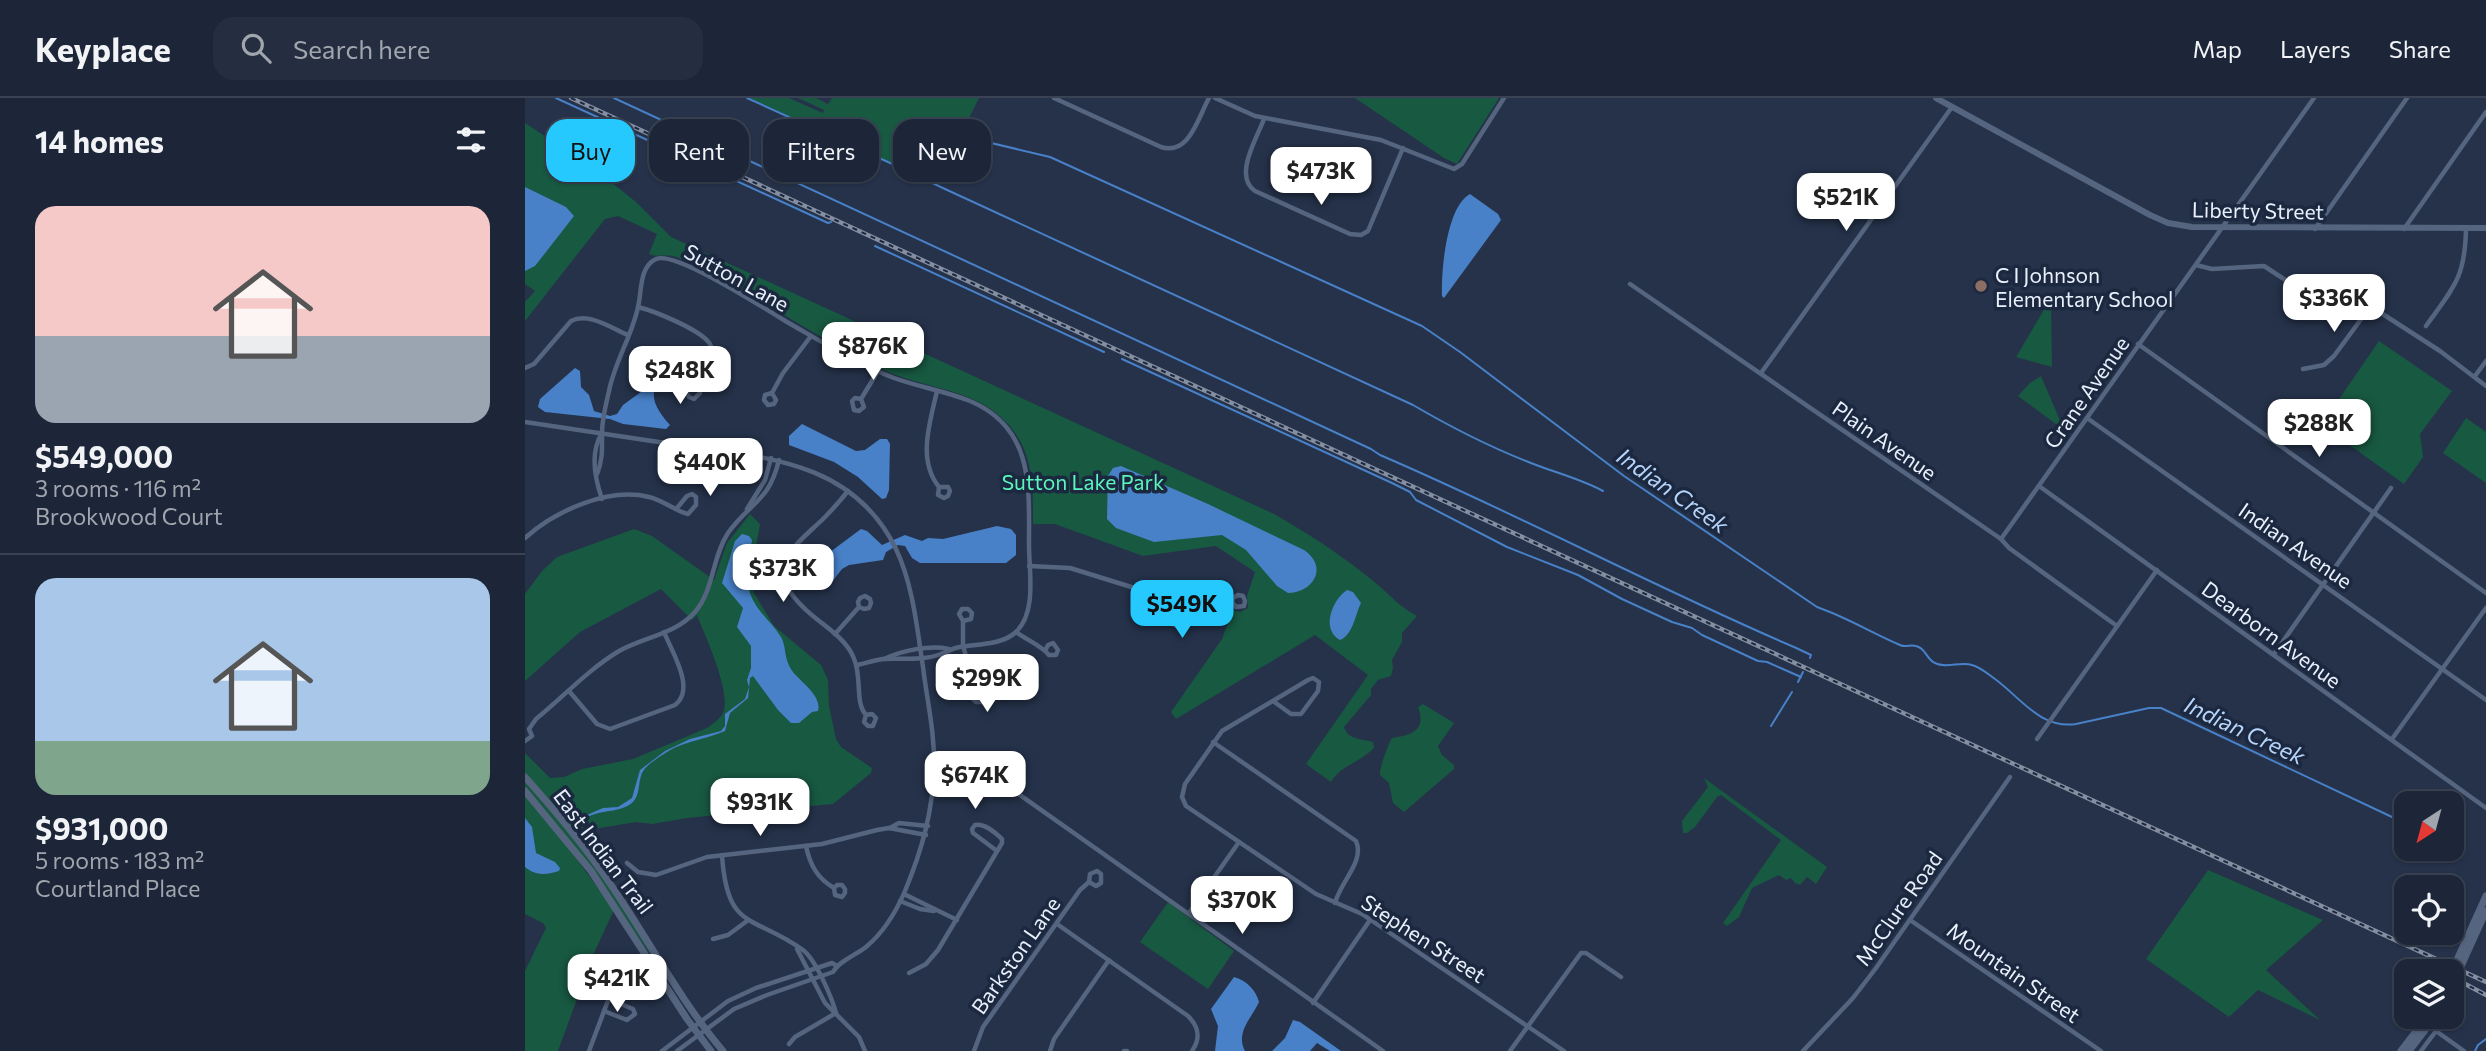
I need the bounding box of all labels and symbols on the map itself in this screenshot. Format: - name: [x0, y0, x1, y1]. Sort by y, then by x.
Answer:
- pin: $473K: [1272, 148, 1370, 207]
- pin: $521K: [1797, 174, 1895, 233]
- street label: Liberty Street: [2192, 196, 2324, 224]
- street label: Sutton Lane: [680, 238, 794, 316]
- place label: C I Johnson Elementary School: [1995, 262, 2173, 311]
- pin: $336K: [2285, 274, 2383, 334]
- marker: C I Johnson Elementary School: [1973, 278, 1989, 294]
- pin: $876K: [824, 322, 922, 382]
- street label: Crane Avenue: [2038, 331, 2134, 453]
- pin: $248K: [631, 346, 729, 406]
- street label: Plain Avenue: [1828, 395, 1942, 485]
- pin: $288K: [2270, 400, 2368, 459]
- pin: $440K: [661, 438, 759, 498]
- water label: Indian Creek: [1612, 441, 1735, 539]
- park label: Sutton Lake Park: [1002, 469, 1164, 494]
- street label: Indian Avenue: [2235, 497, 2357, 593]
- pin: $373K: [734, 545, 832, 604]
- street label: Dearborn Avenue: [2198, 575, 2346, 693]
- pin: $549K: [1133, 580, 1231, 640]
- pin: $299K: [938, 654, 1036, 714]
- water label: Indian Creek: [2180, 690, 2310, 770]
- pin: $674K: [926, 752, 1024, 811]
- pin: $931K: [711, 778, 809, 838]
- street label: East Indian Trail: [549, 784, 659, 918]
- north arrow: [2394, 791, 2464, 861]
- street label: McClure Road: [1849, 846, 1947, 970]
- pin: $370K: [1193, 876, 1291, 936]
- street label: Stephen Street: [1357, 889, 1491, 987]
- street label: Barkston Lane: [965, 892, 1065, 1018]
- street label: Mountain Street: [1943, 917, 2085, 1027]
- pin: $421K: [568, 954, 666, 1014]

